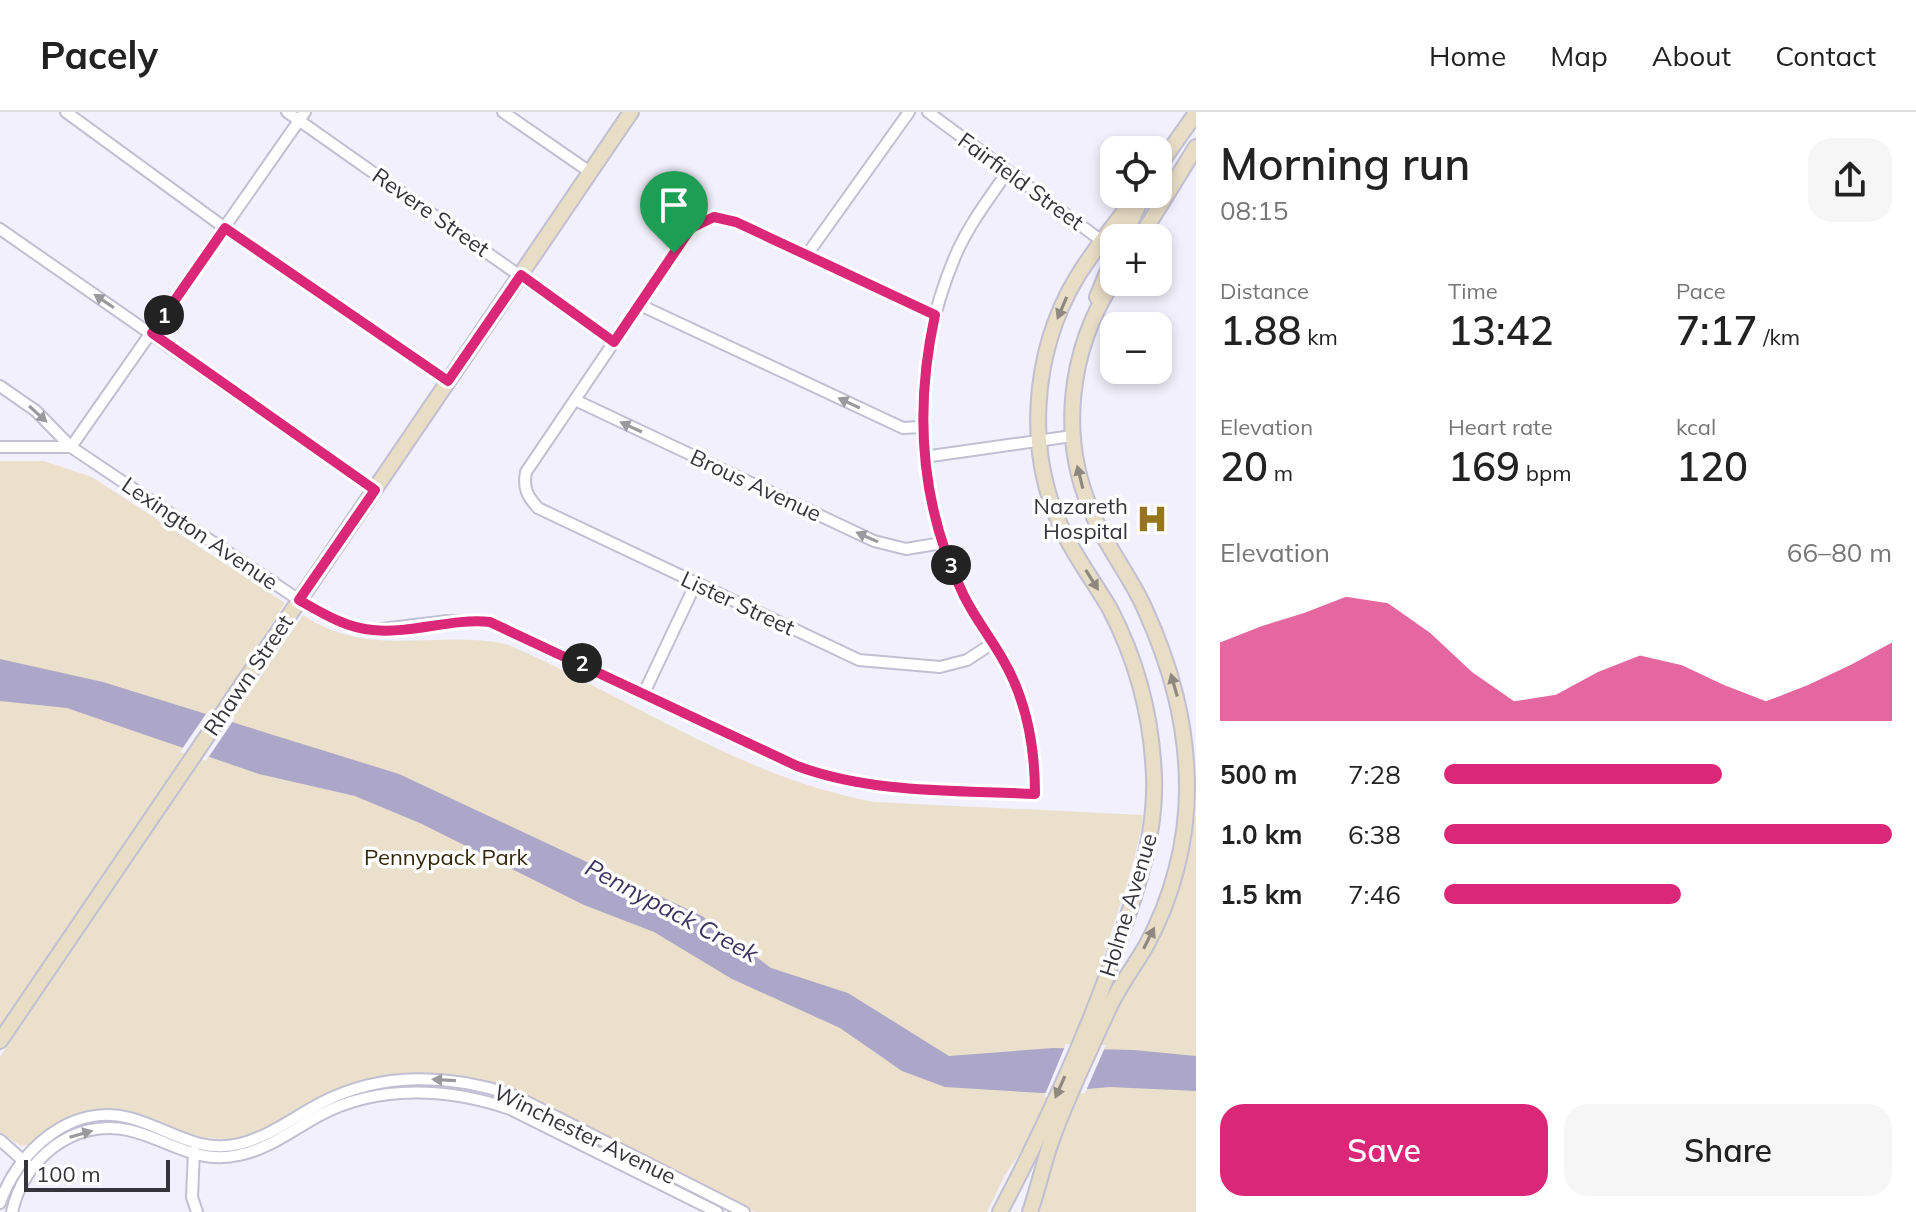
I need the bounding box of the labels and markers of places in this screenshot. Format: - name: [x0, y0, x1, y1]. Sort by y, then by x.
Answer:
- pin: [640, 171, 708, 253]
- pin: 1: [144, 295, 184, 335]
- place label: Nazareth Hospital: [1033, 492, 1128, 545]
- hospital icon: Nazareth Hospital: [1135, 502, 1169, 536]
- pin: 3: [931, 545, 971, 585]
- pin: 2: [562, 643, 602, 683]

